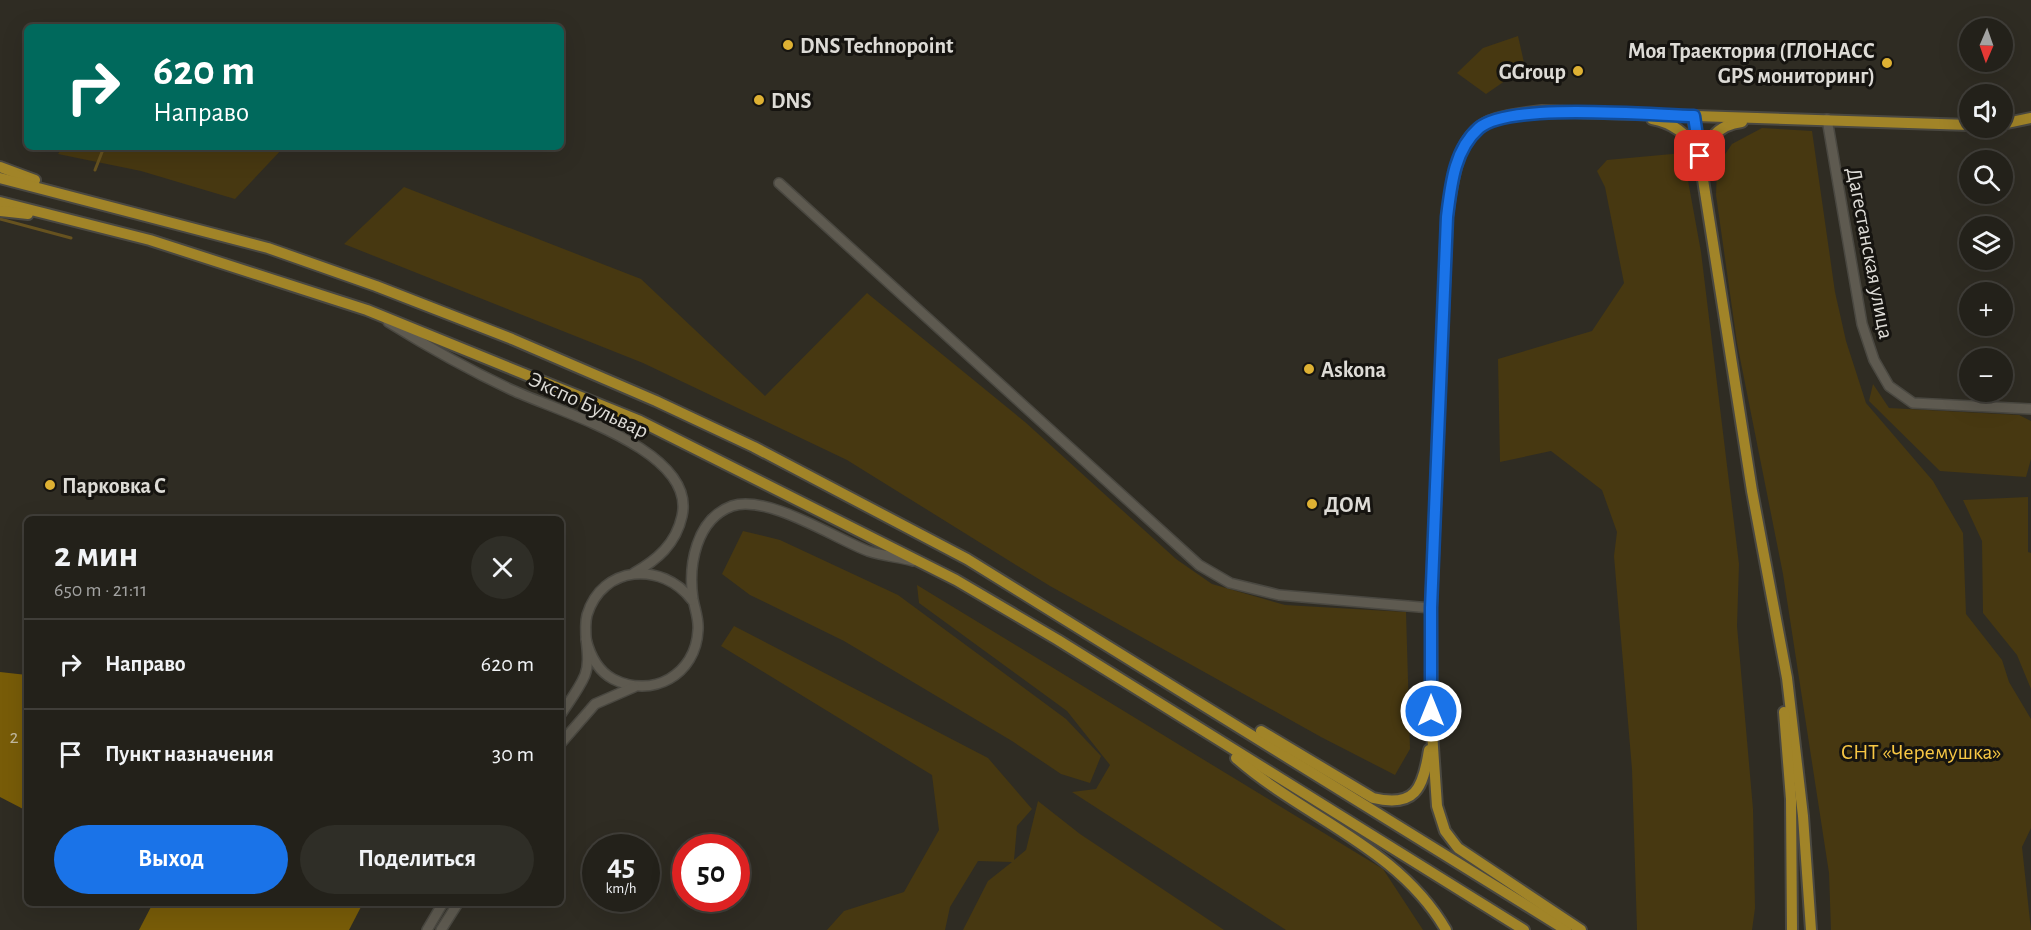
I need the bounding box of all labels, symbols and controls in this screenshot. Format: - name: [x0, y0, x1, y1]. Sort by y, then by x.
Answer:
- north arrow: [1959, 18, 2013, 72]
- map controls: [1959, 18, 2013, 402]
- place label: DNS Technopoint: [800, 35, 954, 57]
- marker: DNS Technopoint: [781, 38, 795, 52]
- place label: Моя Траектория (ГЛОНАСС GPS мониторинг): [1628, 40, 1875, 87]
- icon: right: [54, 48, 132, 126]
- text: 620 m: [153, 50, 255, 92]
- marker: Моя Траектория (ГЛОНАСС GPS мониторинг): [1880, 56, 1894, 70]
- place label: GGroup: [1499, 61, 1566, 83]
- marker: GGroup: [1571, 64, 1585, 78]
- button: sound: [1959, 84, 2013, 138]
- place label: DNS: [771, 90, 812, 112]
- marker: DNS: [752, 93, 766, 107]
- text: Направо: [153, 99, 249, 126]
- pin: [1674, 130, 1725, 181]
- icon: arrive: [1683, 139, 1716, 172]
- button: search: [1959, 150, 2013, 204]
- street label: Дагестанская улица: [1843, 166, 1897, 341]
- button: layers: [1959, 216, 2013, 270]
- button: +: [1959, 282, 2013, 336]
- button: −: [1959, 348, 2013, 402]
- place label: Askona: [1321, 359, 1387, 381]
- marker: Askona: [1302, 362, 1316, 376]
- street label: Экспо Бульвар: [525, 368, 652, 442]
- place label: Парковка C: [62, 475, 166, 497]
- marker: Парковка C: [43, 478, 57, 492]
- place label: ДОМ: [1324, 494, 1372, 516]
- marker: ДОМ: [1305, 497, 1319, 511]
- button: close: [471, 536, 534, 599]
- text: 2 мин: [54, 537, 138, 573]
- text: 650 m · 21:11: [54, 580, 147, 600]
- icon: right: [54, 648, 87, 681]
- text: Направо: [105, 653, 186, 675]
- text: 620 m: [481, 653, 534, 675]
- position arrow: [1399, 679, 1463, 743]
- house number: 2: [9, 727, 19, 747]
- icon: arrive: [54, 738, 87, 771]
- park label: СНТ «Черемушка»: [1841, 741, 2001, 763]
- text: Пункт назначения: [105, 743, 274, 765]
- text: 30 m: [492, 743, 534, 765]
- button: Выход: [54, 825, 288, 894]
- button: Поделиться: [300, 825, 534, 894]
- speed limit sign: 50: [672, 834, 750, 912]
- text: 45: [607, 851, 635, 881]
- text: km/h: [606, 881, 636, 896]

